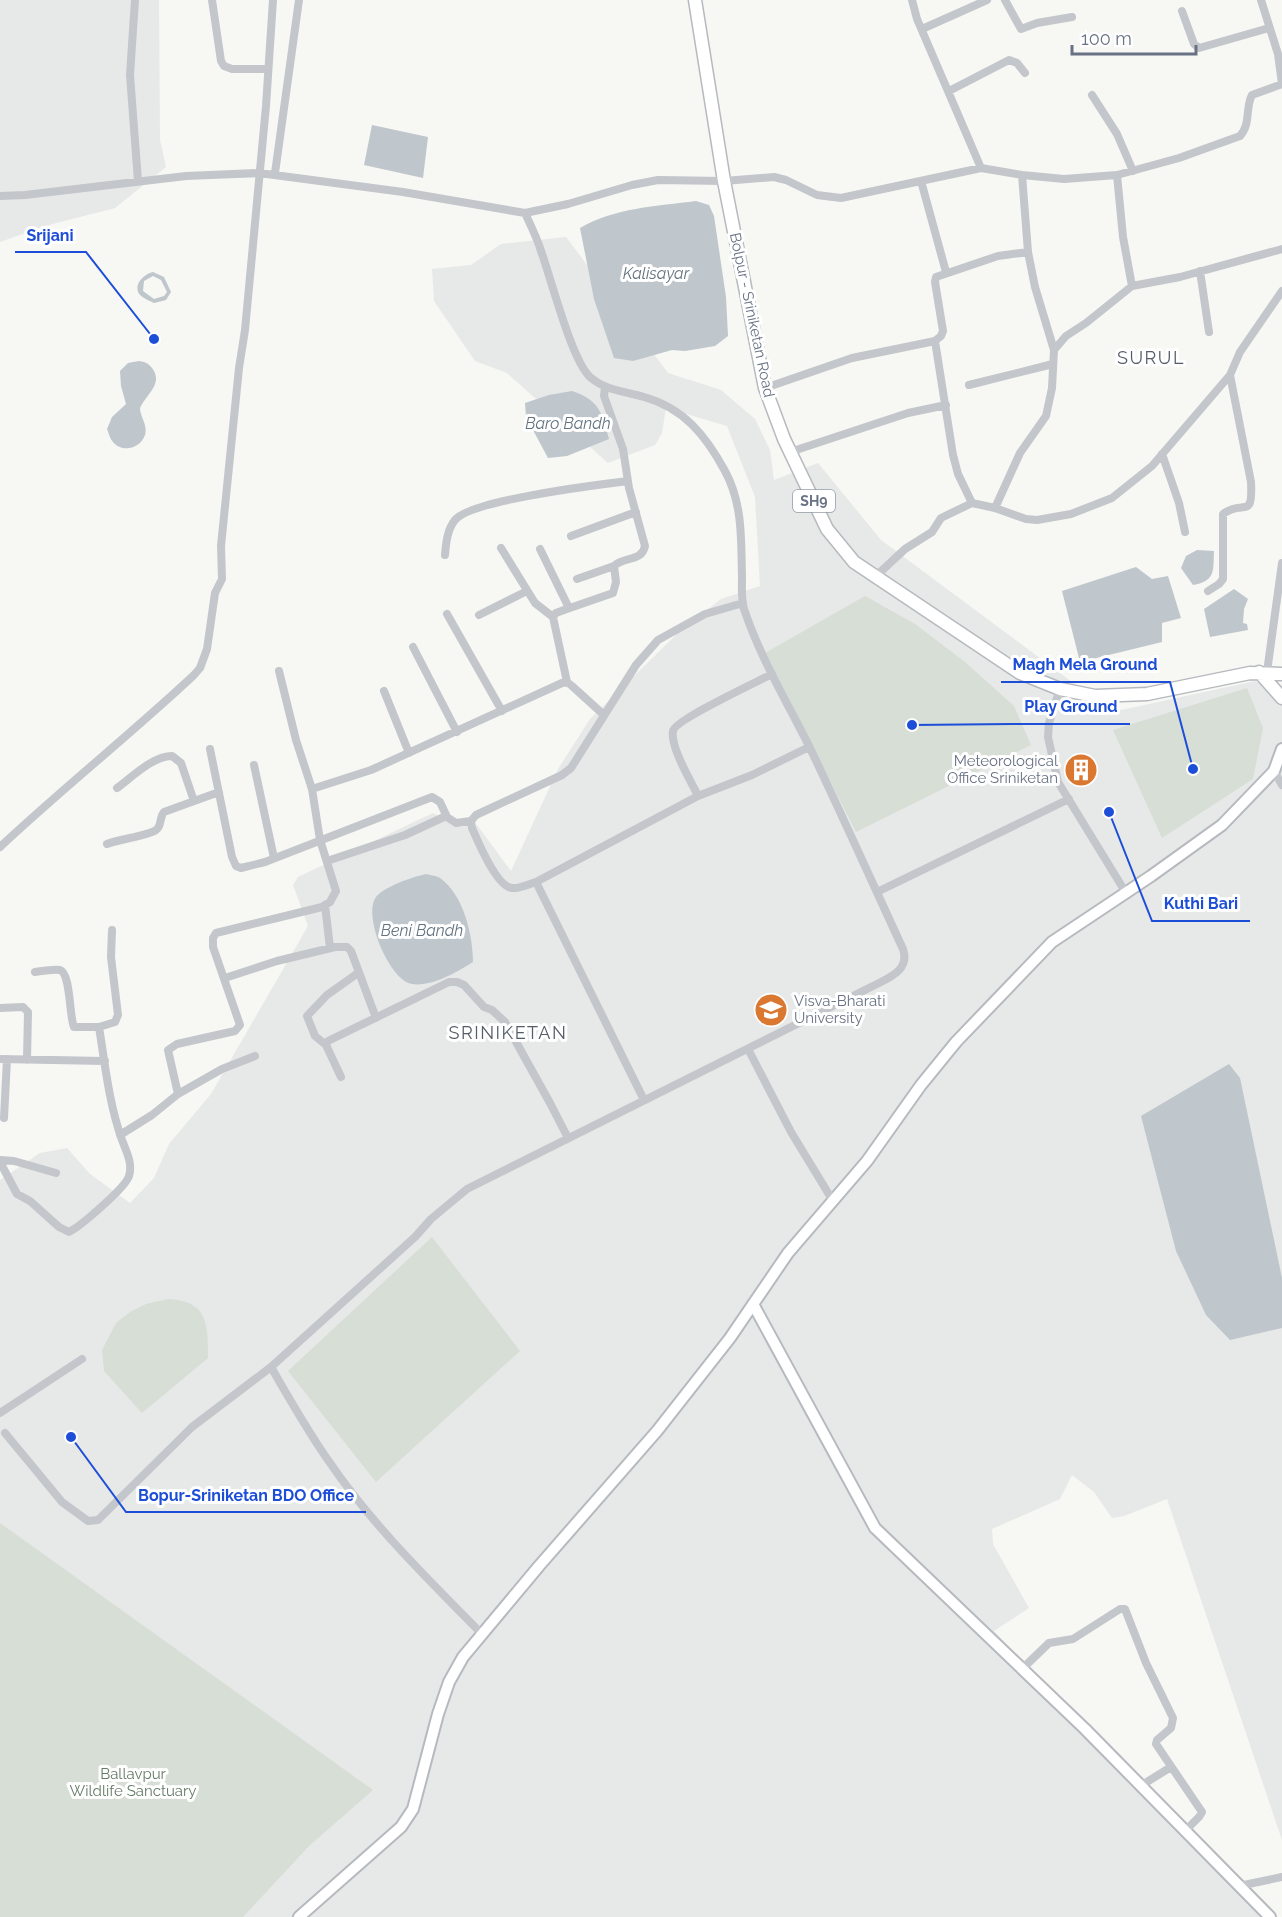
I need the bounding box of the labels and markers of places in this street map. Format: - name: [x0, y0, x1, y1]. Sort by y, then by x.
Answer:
- callout: Srijani: [15, 218, 86, 252]
- callout: Magh Mela Ground: [1001, 648, 1170, 682]
- callout: Play Ground: [1012, 690, 1130, 724]
- place label: Meteorological Office Sriniketan: [947, 752, 1059, 787]
- building icon: Meteorological Office Sriniketan: [1063, 752, 1099, 788]
- callout: Kuthi Bari: [1152, 887, 1250, 921]
- school or university icon: Visva-Bharati University: [753, 992, 789, 1028]
- place label: Visva-Bharati University: [794, 992, 885, 1027]
- callout: Bopur-Sriniketan BDO Office: [126, 1478, 366, 1512]

